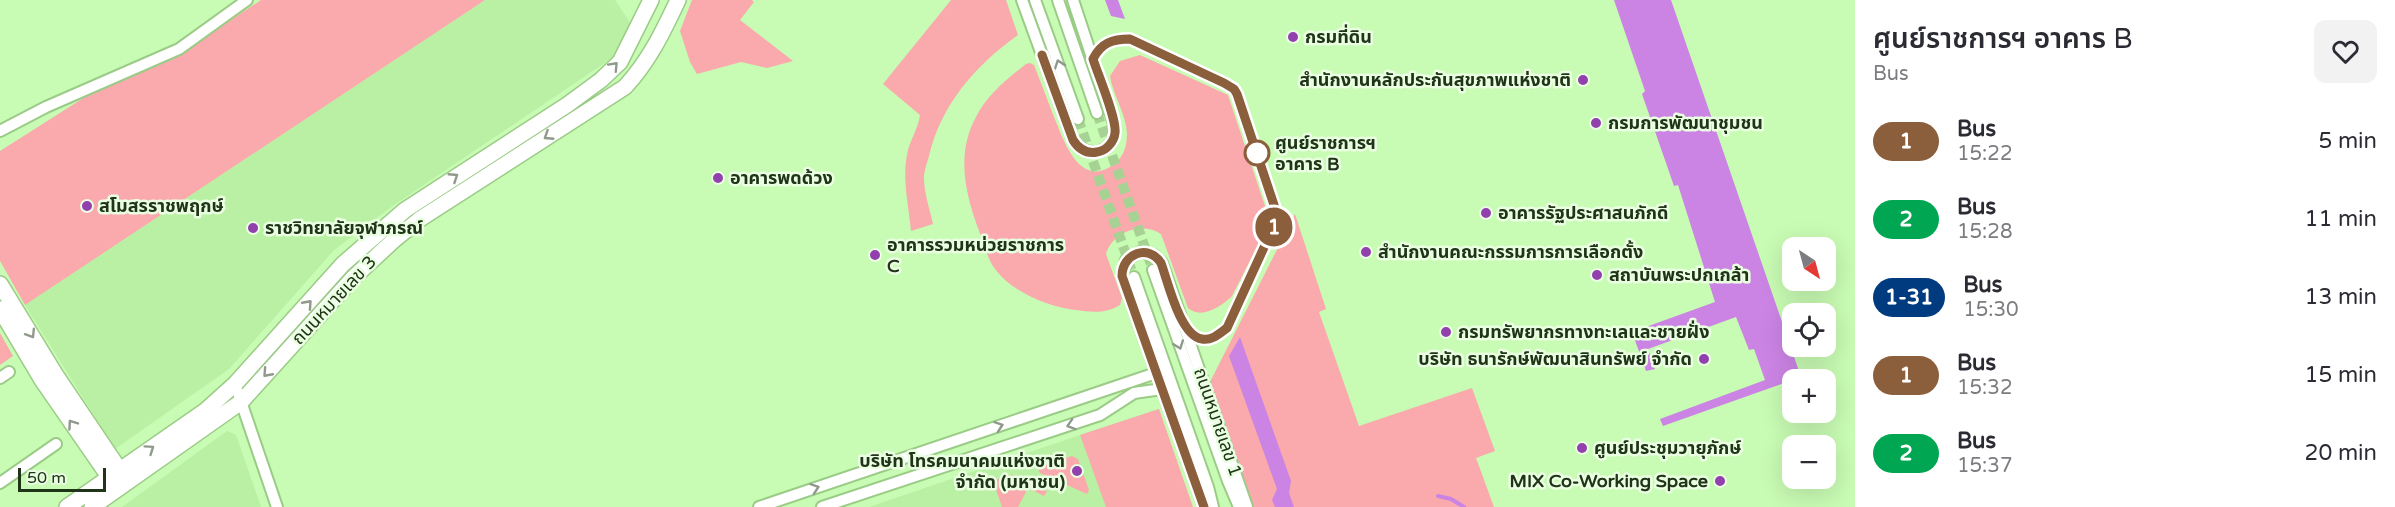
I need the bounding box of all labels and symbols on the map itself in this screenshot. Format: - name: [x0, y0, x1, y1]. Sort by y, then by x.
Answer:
- place label: กรมที่ดิน: [1305, 24, 1372, 48]
- marker: กรมที่ดิน: [1286, 30, 1300, 44]
- one-way arrow: [1053, 59, 1066, 70]
- one-way arrow: [607, 63, 618, 74]
- place label: สำนักงานหลักประกันสุขภาพแห่งชาติ: [1299, 69, 1571, 91]
- marker: สำนักงานหลักประกันสุขภาพแห่งชาติ: [1576, 73, 1590, 87]
- place label: กรมการพัฒนาชุมชน: [1608, 112, 1763, 134]
- marker: กรมการพัฒนาชุมชน: [1589, 116, 1603, 130]
- one-way arrow: [544, 129, 554, 141]
- place label: ศูนย์ราชการฯ อาคาร B: [1275, 132, 1376, 175]
- marker: ศูนย์ราชการฯ อาคาร B: [1244, 140, 1270, 166]
- place label: อาคารพดด้วง: [730, 167, 833, 189]
- marker: อาคารพดด้วง: [711, 171, 725, 185]
- one-way arrow: [448, 173, 459, 184]
- place label: สโมสรราชพฤกษ์: [99, 195, 224, 217]
- marker: สโมสรราชพฤกษ์: [80, 199, 94, 213]
- place label: อาคารรัฐประศาสนภักดี: [1498, 202, 1668, 224]
- marker: อาคารรัฐประศาสนภักดี: [1479, 206, 1493, 220]
- line badge: 1: [1254, 208, 1294, 246]
- place label: ราชวิทยาลัยจุฬาภรณ์: [265, 217, 423, 239]
- marker: ราชวิทยาลัยจุฬาภรณ์: [246, 221, 260, 235]
- place label: อาคารรวมหน่วยราชการ C: [887, 234, 1064, 277]
- north arrow: [1782, 237, 1836, 291]
- place label: สำนักงานคณะกรรมการการเลือกตั้ง: [1378, 240, 1643, 263]
- marker: สำนักงานคณะกรรมการการเลือกตั้ง: [1359, 245, 1373, 259]
- marker: อาคารรวมหน่วยราชการ C: [868, 248, 882, 262]
- street label: ถนนหมายเลข 3: [287, 251, 381, 349]
- place label: สถาบันพระปกเกล้า: [1609, 264, 1749, 286]
- marker: สถาบันพระปกเกล้า: [1590, 268, 1604, 282]
- one-way arrow: [301, 300, 312, 310]
- place label: กรมทรัพยากรทางทะเลและชายฝั่ง: [1458, 320, 1709, 343]
- marker: กรมทรัพยากรทางทะเลและชายฝั่ง: [1439, 325, 1453, 339]
- one-way arrow: [23, 328, 35, 338]
- one-way arrow: [1172, 339, 1185, 350]
- place label: บริษัท ธนารักษ์พัฒนาสินทรัพย์ จำกัด: [1418, 348, 1692, 370]
- marker: บริษัท ธนารักษ์พัฒนาสินทรัพย์ จำกัด: [1697, 352, 1711, 366]
- street label: ถนนหมายเลข 1: [1189, 365, 1247, 479]
- one-way arrow: [263, 366, 274, 377]
- one-way arrow: [1066, 418, 1077, 430]
- one-way arrow: [68, 419, 79, 430]
- one-way arrow: [994, 420, 1004, 433]
- place label: ศูนย์ประชุมวายุภักษ์: [1594, 437, 1741, 459]
- marker: ศูนย์ประชุมวายุภักษ์: [1575, 441, 1589, 455]
- one-way arrow: [143, 445, 154, 456]
- place label: บริษัท โทรคมนาคมแห่งชาติ จำกัด (มหาชน): [859, 450, 1065, 493]
- marker: บริษัท โทรคมนาคมแห่งชาติ จำกัด (มหาชน): [1070, 464, 1084, 478]
- scale bar: [18, 465, 106, 492]
- place label: MIX Co-Working Space: [1510, 470, 1708, 492]
- marker: MIX Co-Working Space: [1713, 474, 1727, 488]
- one-way arrow: [809, 483, 820, 496]

